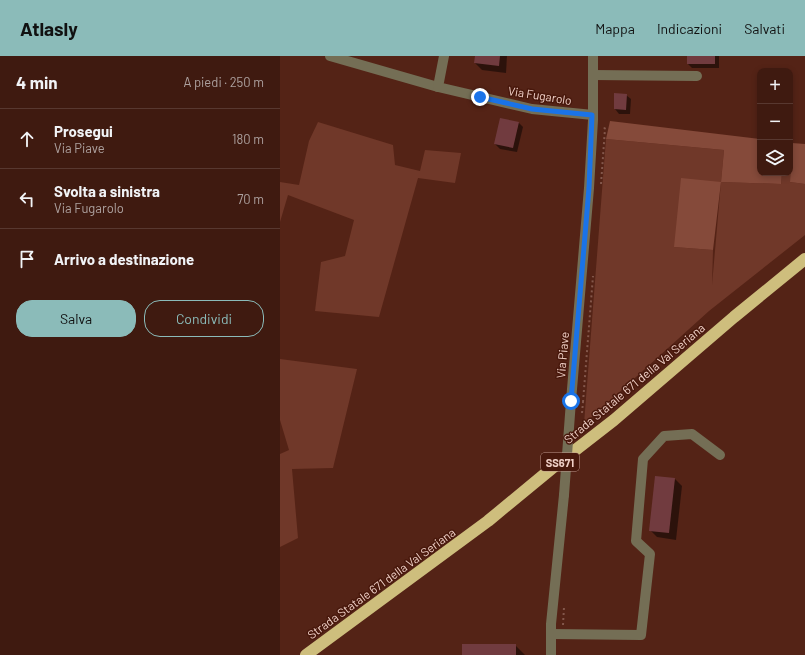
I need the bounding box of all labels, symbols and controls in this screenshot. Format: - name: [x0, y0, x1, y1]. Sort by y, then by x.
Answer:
- text: Atlasly: [20, 17, 78, 40]
- text: Mappa: [595, 20, 635, 37]
- text: Indicazioni: [657, 20, 722, 37]
- text: Salvati: [744, 20, 785, 37]
- map controls: [757, 68, 793, 176]
- button: +: [757, 68, 793, 104]
- text: 4 min: [16, 72, 58, 92]
- text: A piedi · 250 m: [183, 74, 264, 90]
- street label: Via Fugarolo: [507, 83, 573, 107]
- route end: [471, 88, 489, 106]
- button: −: [757, 104, 793, 140]
- text: Prosegui: [54, 122, 113, 140]
- icon: ahead: [16, 128, 38, 150]
- text: 180 m: [232, 131, 264, 147]
- text: Via Piave: [54, 140, 105, 156]
- button: layers: [757, 140, 793, 176]
- text: Svolta a sinistra: [54, 182, 160, 200]
- icon: left: [16, 188, 38, 210]
- text: 70 m: [237, 191, 264, 207]
- text: Via Fugarolo: [54, 200, 124, 216]
- icon: arrive: [16, 248, 38, 270]
- text: Arrivo a destinazione: [54, 250, 194, 268]
- button: Salva: [16, 300, 136, 337]
- button: Condividi: [144, 300, 264, 337]
- street label: Strada Statale 671 della Val Seriana: [561, 320, 707, 446]
- street label: Via Piave: [553, 331, 571, 379]
- route start: [562, 392, 580, 410]
- road number: SS671: [541, 453, 579, 471]
- street label: Strada Statale 671 della Val Seriana: [304, 525, 458, 641]

